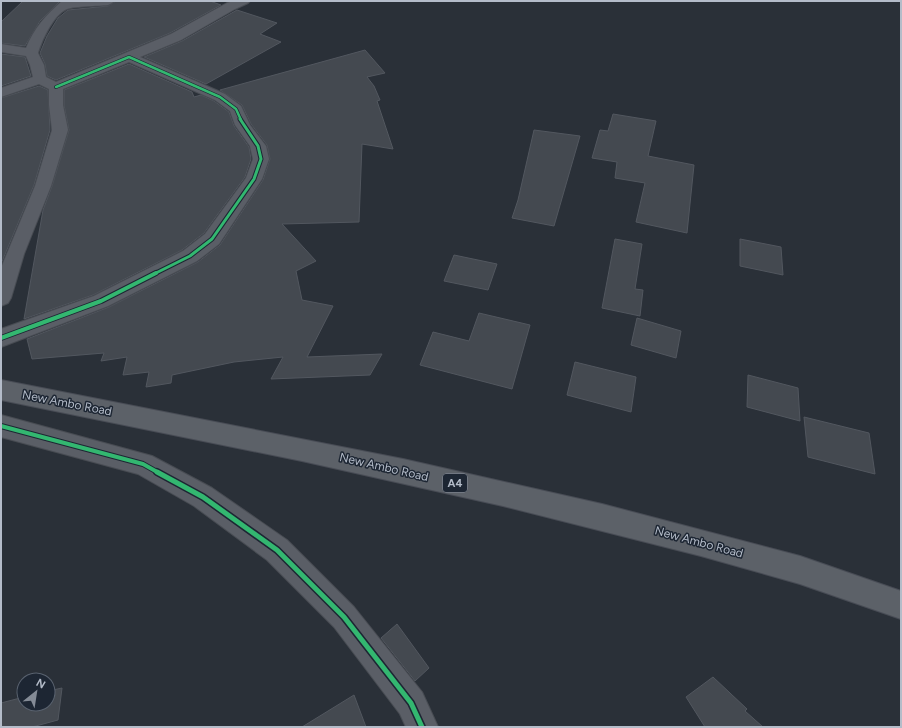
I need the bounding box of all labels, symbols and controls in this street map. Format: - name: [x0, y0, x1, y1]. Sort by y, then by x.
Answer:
- street label: New Ambo Road: [21, 387, 113, 419]
- street label: New Ambo Road: [338, 450, 430, 484]
- road number: A4: [443, 474, 467, 492]
- street label: New Ambo Road: [653, 523, 745, 561]
- north arrow: [16, 672, 56, 712]
- text: N: [34, 676, 48, 692]

